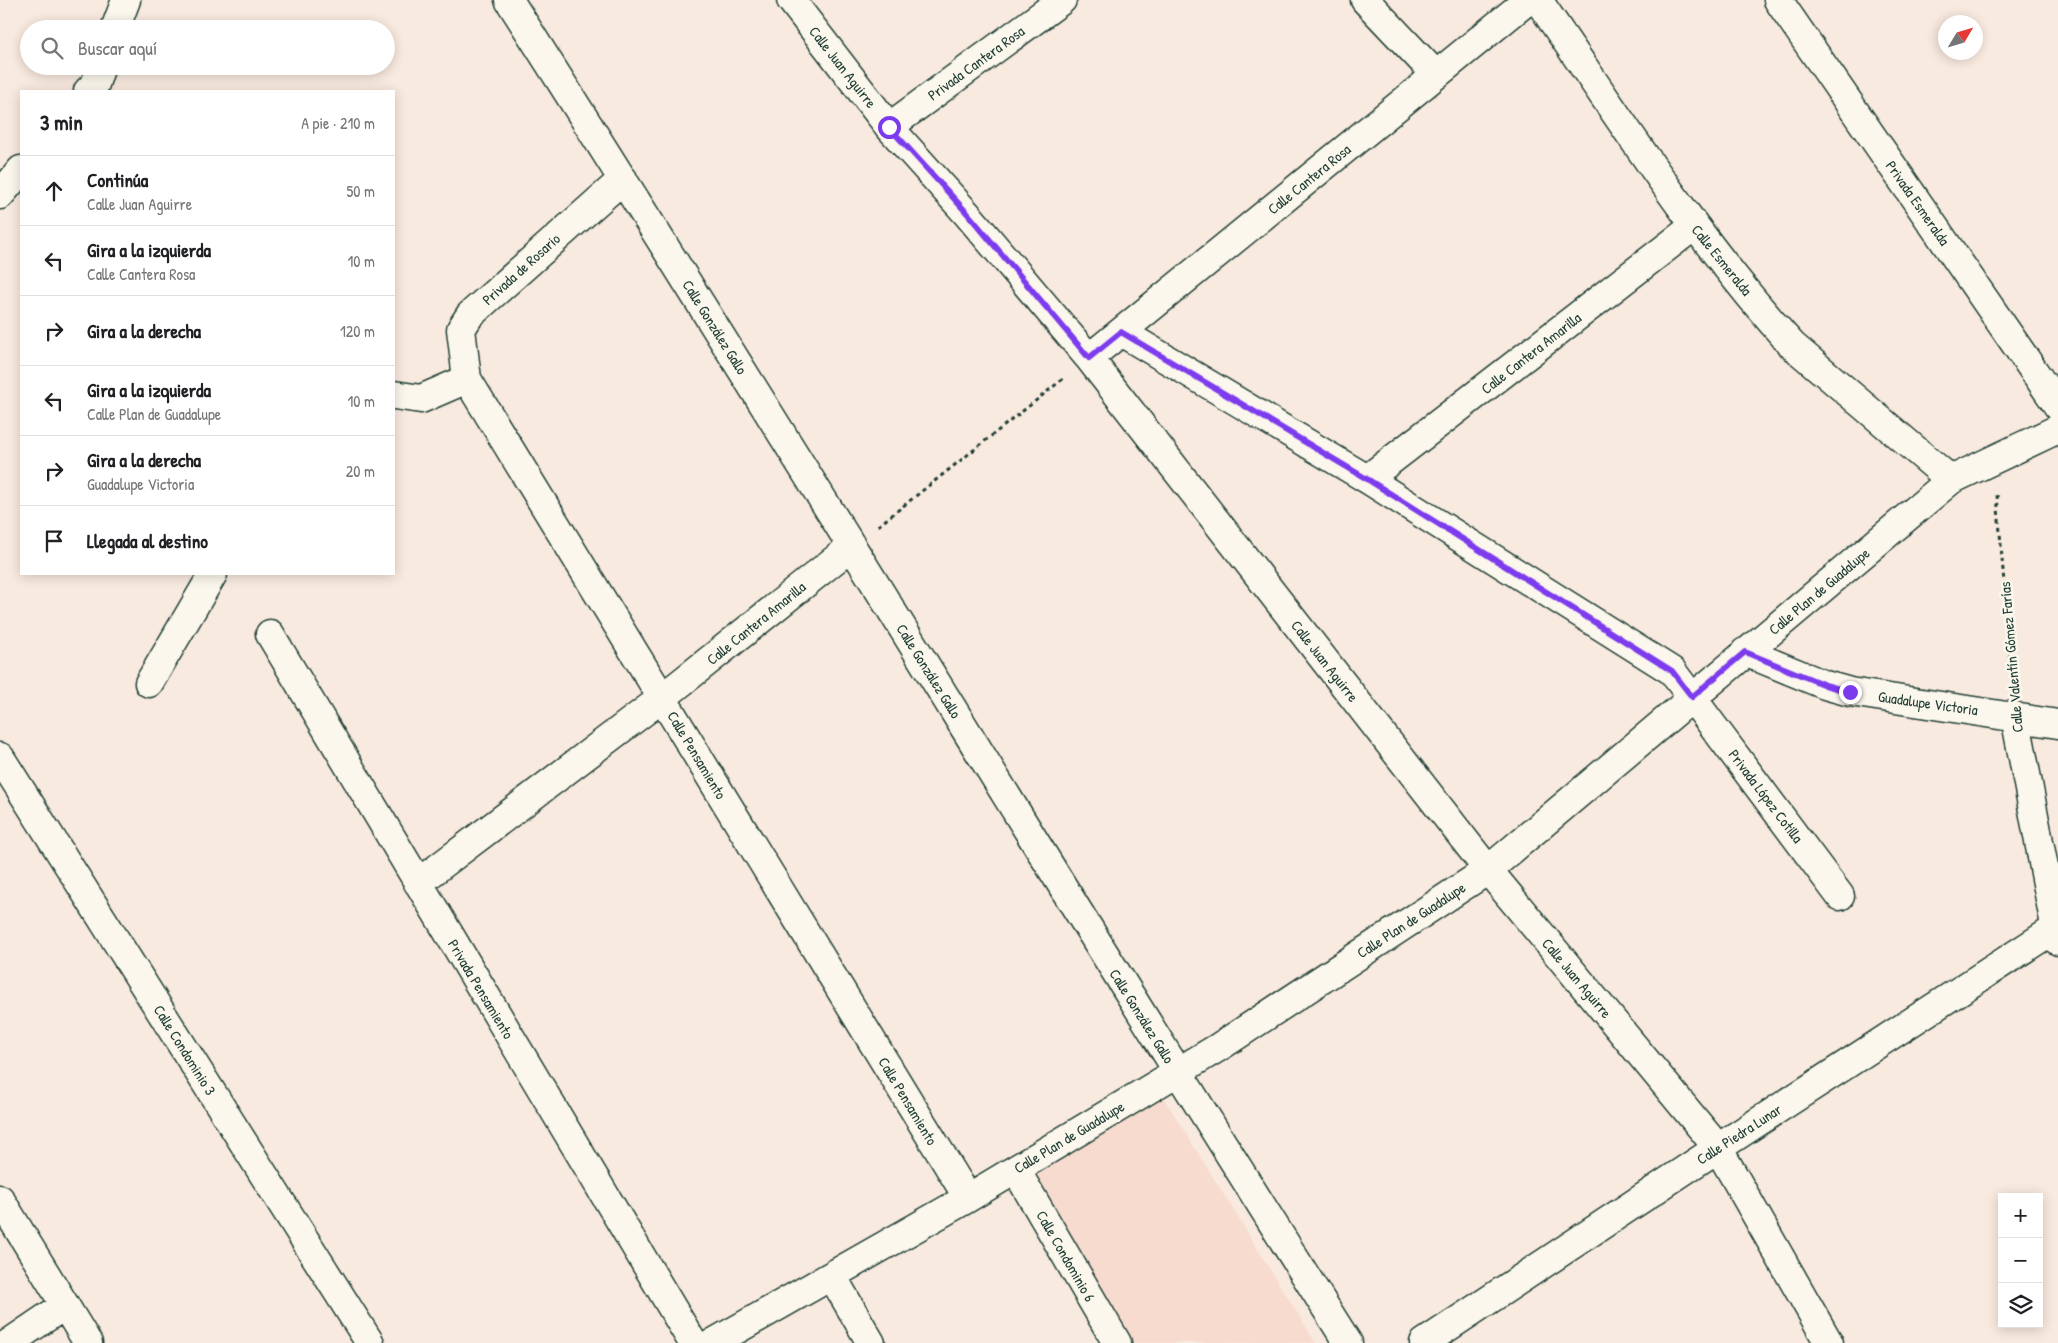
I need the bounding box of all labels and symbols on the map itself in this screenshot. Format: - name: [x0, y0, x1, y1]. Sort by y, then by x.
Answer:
- north arrow: [1938, 15, 1983, 60]
- street label: Privada Cantera Rosa: [923, 21, 1029, 105]
- street label: Calle Juan Aguirre: [804, 22, 882, 112]
- route start: [878, 116, 901, 139]
- street label: Calle Cantera Rosa: [1263, 139, 1355, 219]
- street label: Privada Esmeralda: [1881, 156, 1955, 250]
- street label: Calle Esmeralda: [1687, 220, 1757, 300]
- street label: Privada de Rosario: [477, 228, 565, 310]
- street label: Calle González Gallo: [678, 276, 752, 378]
- street label: Calle Cantera Amarilla: [1476, 307, 1586, 399]
- street label: Calle Plan de Guadalupe: [1764, 543, 1874, 639]
- street label: Calle Cantera Amarilla: [702, 576, 810, 670]
- street label: Calle Valentín Gómez Farías: [1994, 580, 2028, 733]
- street label: Calle Juan Aguirre: [1286, 616, 1364, 706]
- street label: Calle González Gallo: [892, 620, 966, 722]
- route end: [1839, 681, 1862, 704]
- street label: Guadalupe Victoria: [1877, 686, 1979, 720]
- street label: Calle Pensamiento: [662, 707, 732, 803]
- street label: Privada López Cotilla: [1724, 745, 1808, 847]
- street label: Calle Plan de Guadalupe: [1353, 877, 1469, 963]
- street label: Calle Juan Aguirre: [1537, 934, 1617, 1023]
- street label: Privada Pensamiento: [443, 935, 519, 1043]
- street label: Calle González Gallo: [1105, 965, 1179, 1067]
- street label: Calle Condominio 3: [149, 1001, 221, 1099]
- street label: Calle Pensamiento: [873, 1053, 943, 1149]
- street label: Calle Plan de Guadalupe: [1010, 1096, 1128, 1178]
- street label: Calle Piedra Lunar: [1692, 1099, 1786, 1169]
- street label: Calle Condominio 6: [1031, 1207, 1101, 1305]

